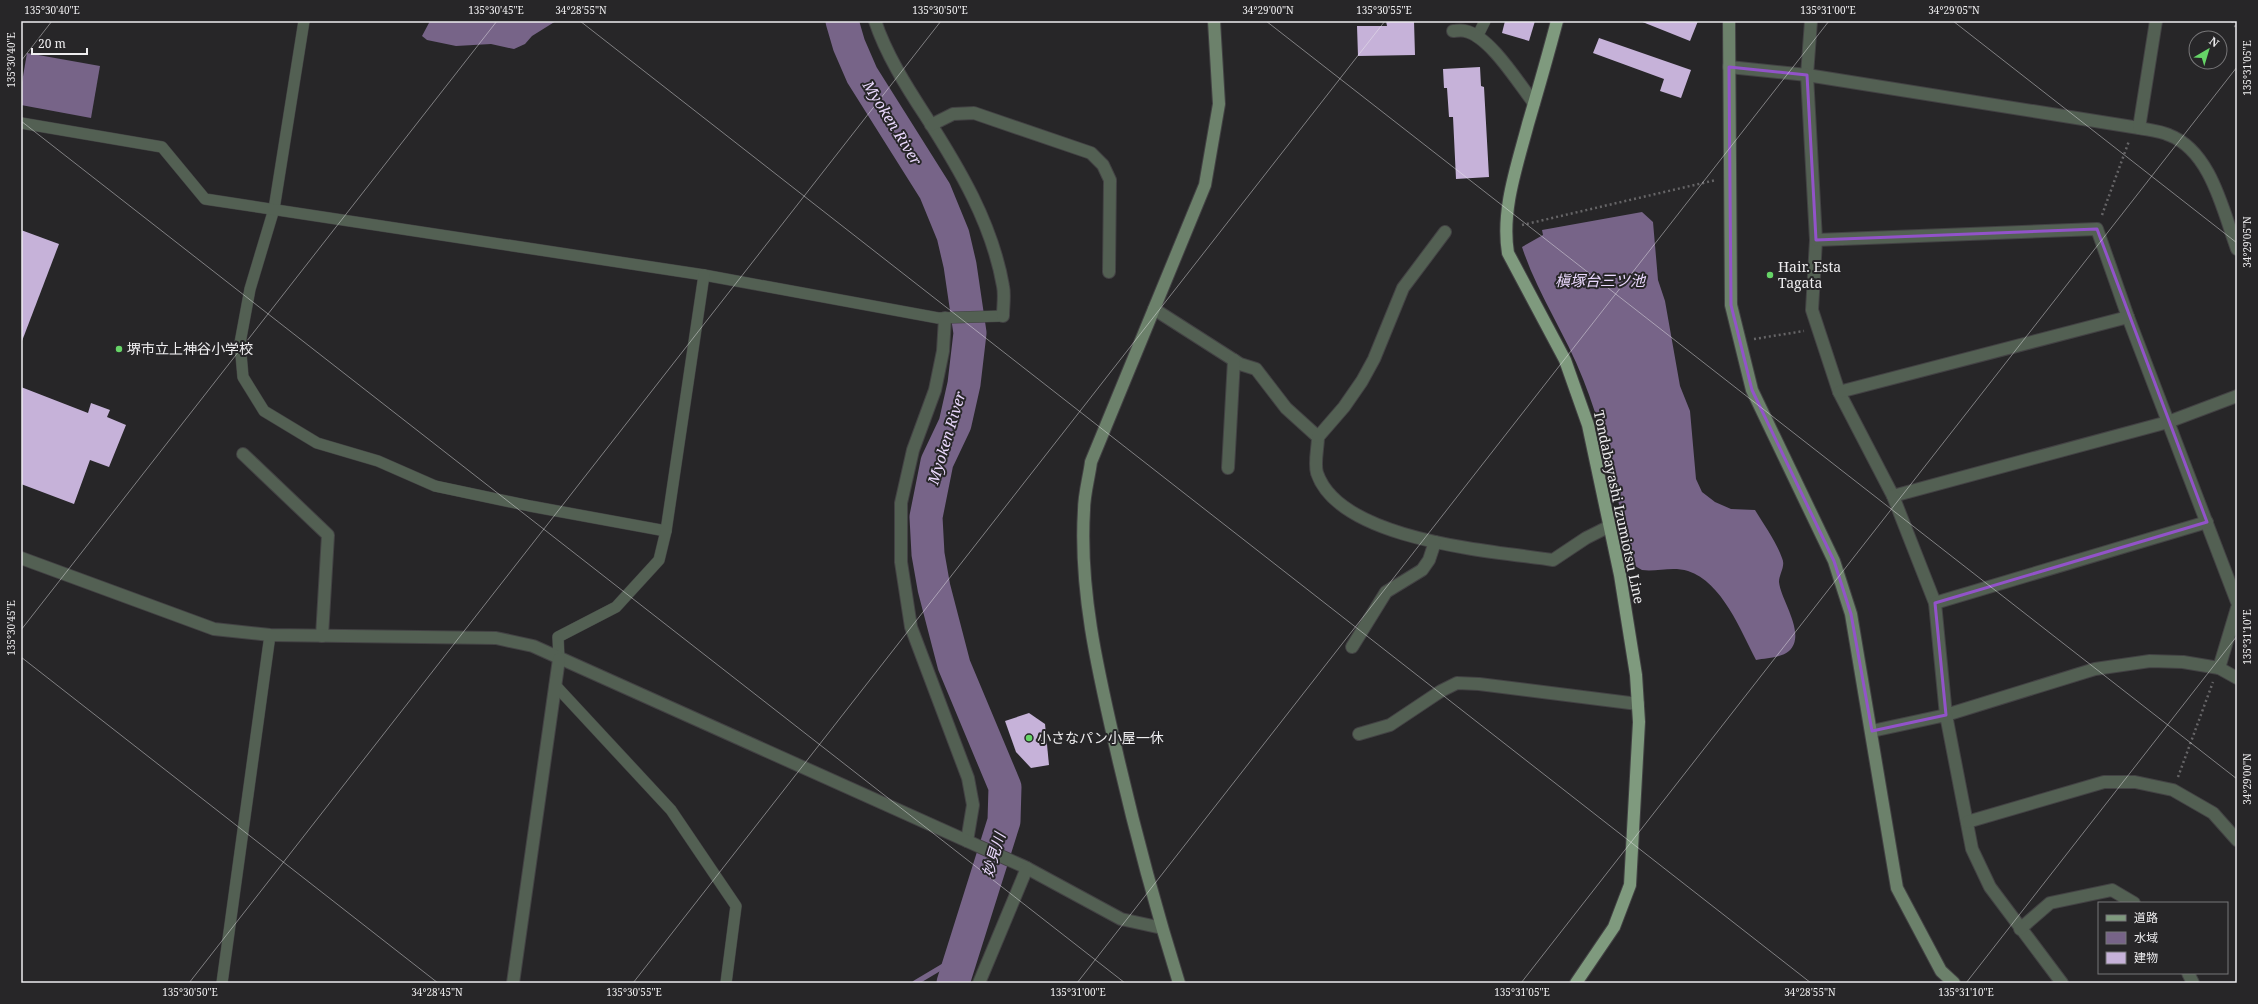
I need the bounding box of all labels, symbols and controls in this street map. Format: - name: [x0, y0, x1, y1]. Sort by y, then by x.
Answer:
- text: 135°30'40"E: [24, 3, 80, 17]
- text: 135°30'45"E: [468, 3, 524, 17]
- text: 34°28'55"N: [555, 3, 607, 17]
- text: 135°30'50"E: [912, 3, 968, 17]
- text: 34°29'00"N: [1242, 3, 1294, 17]
- text: 135°30'55"E: [1356, 3, 1412, 17]
- text: 135°31'00"E: [1800, 3, 1856, 17]
- text: 34°29'05"N: [1928, 3, 1980, 17]
- scale bar: [32, 30, 87, 56]
- north arrow: [2188, 30, 2228, 70]
- text: 135°30'40"E: [4, 32, 18, 88]
- text: N: [2206, 33, 2223, 51]
- text: 20 m: [38, 35, 66, 52]
- text: 135°31'05"E: [2240, 40, 2254, 96]
- water label: Myoken River: [858, 76, 927, 169]
- text: 34°29'05"N: [2240, 216, 2254, 268]
- place label: Hair. Esta Tagata: [1778, 257, 1841, 292]
- water label: 槇塚台三ツ池: [1555, 270, 1647, 290]
- marker: Hair. Esta Tagata: [1765, 270, 1775, 280]
- place label: 堺市立上神谷小学校: [127, 339, 253, 358]
- marker: 堺市立上神谷小学校: [114, 344, 124, 354]
- water label: Myoken River: [922, 388, 970, 488]
- street label: Tondabayashi Izumiotsu Line: [1590, 408, 1649, 605]
- text: 135°30'45"E: [4, 600, 18, 656]
- text: 135°31'10"E: [2240, 609, 2254, 665]
- place label: 小さなパン小屋一休: [1037, 728, 1164, 747]
- marker: 小さなパン小屋一休: [1024, 733, 1034, 743]
- text: 34°29'00"N: [2240, 753, 2254, 805]
- water label: 妙見川: [977, 828, 1010, 879]
- legend: [2098, 902, 2228, 974]
- text: 道路: [2134, 909, 2158, 926]
- text: 水域: [2134, 929, 2158, 946]
- text: 建物: [2134, 949, 2158, 966]
- text: 135°30'50"E: [162, 985, 218, 999]
- text: 34°28'45"N: [411, 985, 463, 999]
- text: 135°30'55"E: [606, 985, 662, 999]
- text: 135°31'00"E: [1050, 985, 1106, 999]
- text: 135°31'05"E: [1494, 985, 1550, 999]
- text: 34°28'55"N: [1784, 985, 1836, 999]
- text: 135°31'10"E: [1938, 985, 1994, 999]

